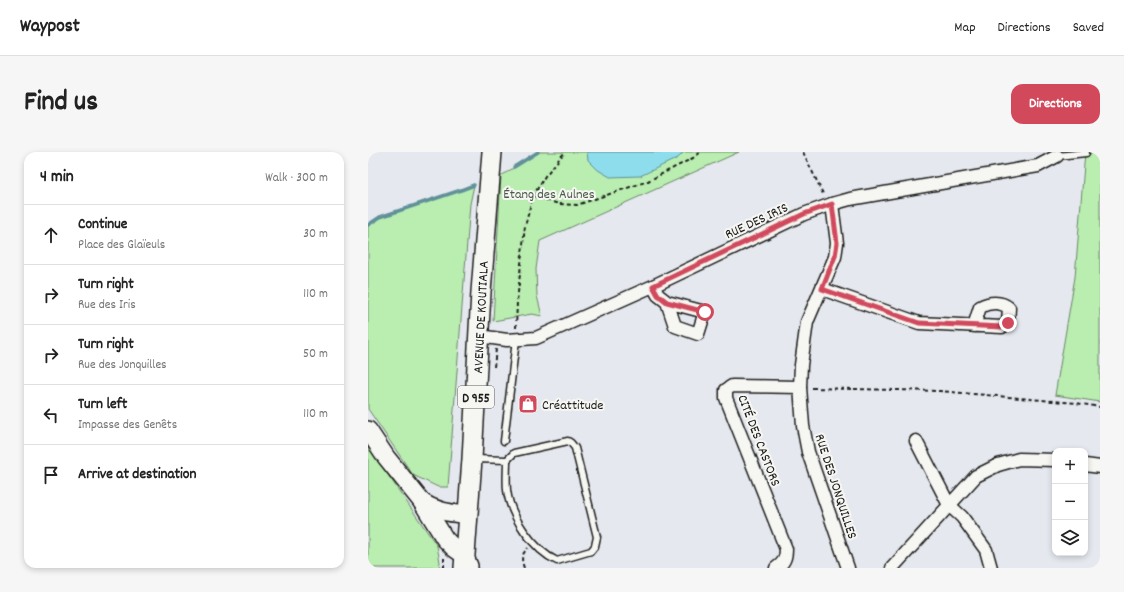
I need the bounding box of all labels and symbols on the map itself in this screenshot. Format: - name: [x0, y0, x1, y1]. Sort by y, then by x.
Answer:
- park label: Étang des Aulnes: [503, 185, 595, 205]
- street label: RUE DES IRIS: [722, 198, 792, 245]
- street label: AVENUE DE KOUTIALA: [469, 260, 495, 374]
- route start: [696, 303, 714, 321]
- route end: [999, 314, 1017, 332]
- road number: D 955: [458, 386, 494, 408]
- street label: CITÉ DES CASTORS: [731, 392, 785, 489]
- shop icon: Créattitude: [517, 393, 539, 415]
- place label: Créattitude: [542, 396, 604, 416]
- street label: RUE DES JONQUILLES: [809, 432, 862, 542]

